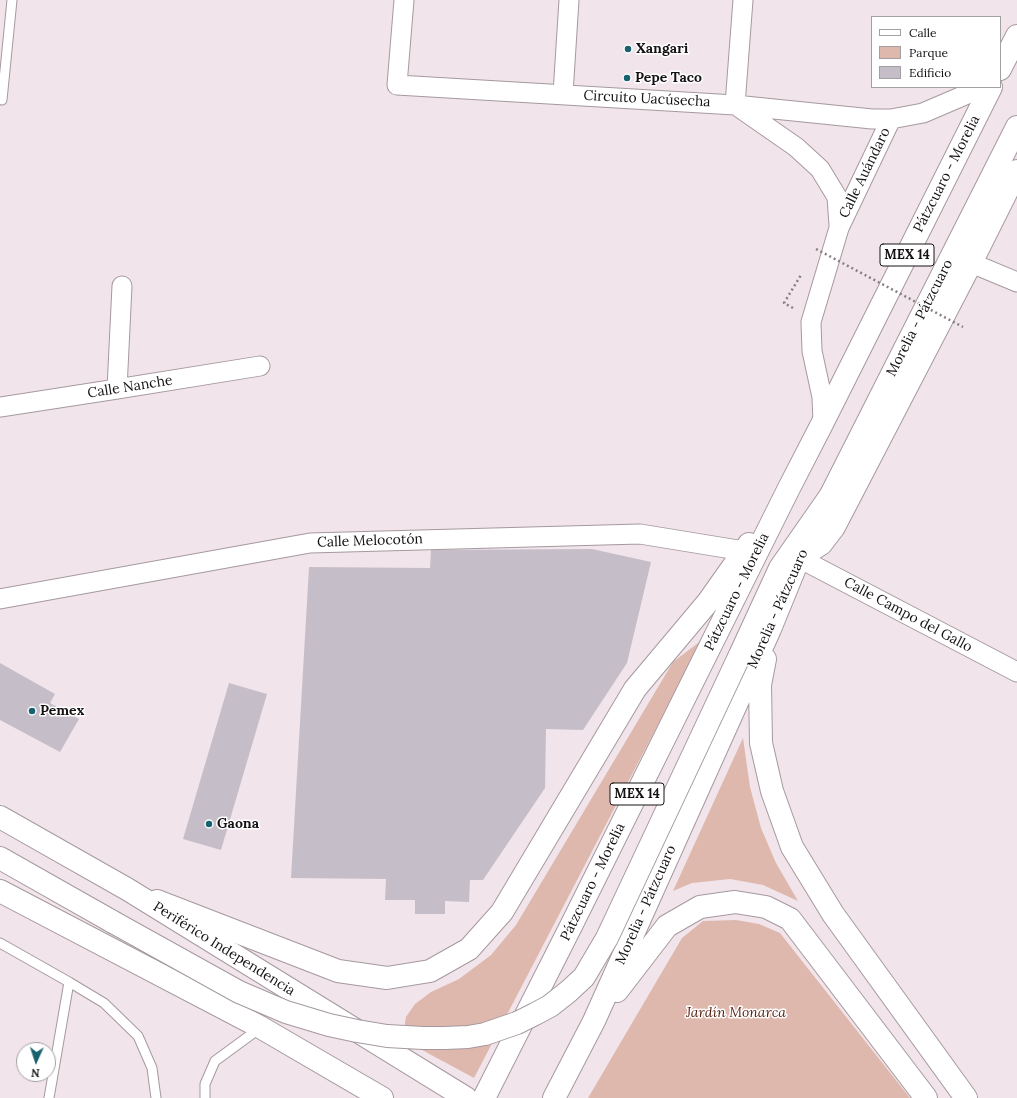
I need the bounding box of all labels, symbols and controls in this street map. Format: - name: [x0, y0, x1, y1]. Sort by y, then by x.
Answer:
- legend: [871, 16, 1001, 88]
- text: Calle: [909, 25, 937, 40]
- place label: Xangari: [636, 41, 688, 57]
- marker: Xangari: [623, 44, 633, 54]
- text: Parque: [909, 45, 948, 60]
- text: Edificio: [909, 65, 951, 80]
- place label: Pepe Taco: [635, 70, 702, 86]
- marker: Pepe Taco: [622, 73, 632, 83]
- street label: Circuito Uacúsecha: [583, 87, 711, 111]
- street label: Pátzcuaro - Morelia: [910, 113, 984, 235]
- street label: Calle Auándaro: [836, 125, 894, 221]
- road number: MEX 14: [880, 244, 934, 266]
- street label: Morelia - Pátzcuaro: [883, 257, 957, 379]
- street label: Calle Nanche: [86, 372, 174, 402]
- street label: Pátzcuaro - Morelia: [701, 530, 773, 654]
- street label: Calle Melocotón: [317, 531, 423, 551]
- street label: Morelia - Pátzcuaro: [744, 547, 812, 671]
- street label: Calle Campo del Gallo: [841, 574, 975, 656]
- place label: Pemex: [40, 703, 84, 719]
- marker: Pemex: [27, 706, 37, 716]
- road number: MEX 14: [610, 783, 664, 805]
- place label: Gaona: [217, 816, 259, 832]
- marker: Gaona: [204, 819, 214, 829]
- street label: Pátzcuaro - Morelia: [557, 820, 629, 944]
- street label: Morelia - Pátzcuaro: [612, 843, 680, 967]
- street label: Periférico Independencia: [150, 898, 298, 1000]
- park label: Jardín Monarca: [686, 1005, 786, 1021]
- north arrow: [16, 1042, 56, 1082]
- text: N: [31, 1066, 40, 1080]

